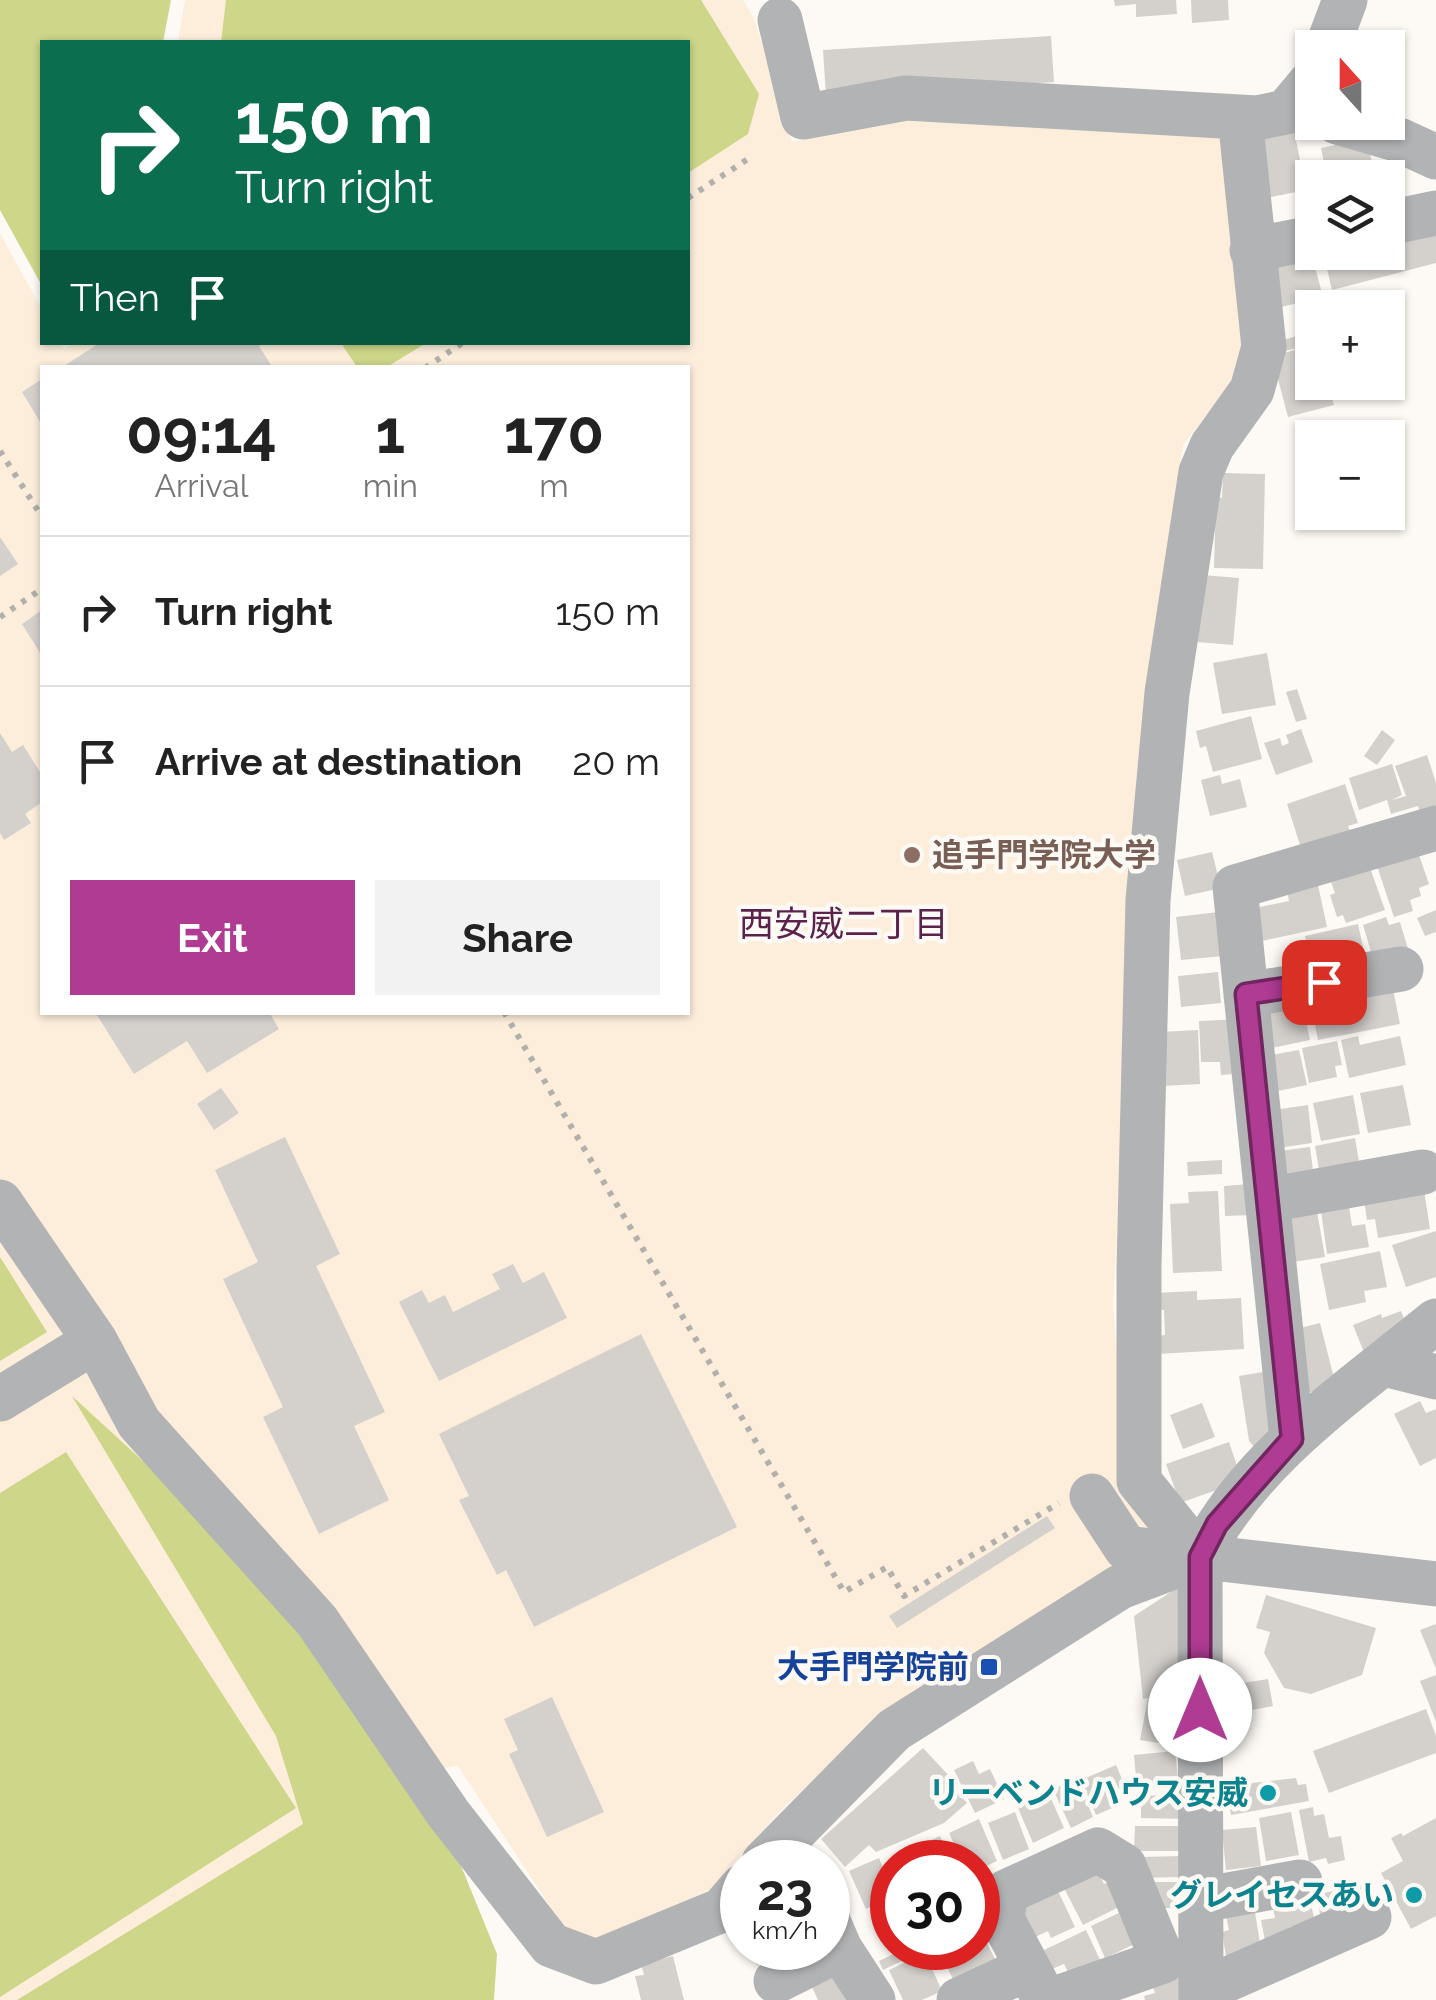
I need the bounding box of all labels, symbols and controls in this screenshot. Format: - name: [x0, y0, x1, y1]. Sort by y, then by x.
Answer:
- north arrow: [1295, 30, 1405, 140]
- map controls: [1295, 30, 1405, 530]
- text: 150 m: [235, 77, 433, 159]
- icon: right: [70, 80, 200, 210]
- button: layers: [1295, 160, 1405, 270]
- text: Turn right: [235, 161, 433, 214]
- icon: arrive: [180, 270, 235, 325]
- text: Then: [70, 275, 160, 320]
- button: +: [1295, 290, 1405, 400]
- text: 09:14: [126, 397, 277, 467]
- text: 1: [376, 397, 405, 467]
- text: 170: [504, 397, 604, 467]
- button: −: [1295, 420, 1405, 530]
- text: Arrival: [154, 467, 248, 504]
- text: min: [363, 467, 418, 504]
- text: m: [539, 467, 569, 504]
- icon: right: [70, 584, 125, 639]
- text: Turn right: [155, 589, 332, 634]
- text: 150 m: [555, 589, 660, 634]
- icon: arrive: [70, 734, 125, 789]
- text: Arrive at destination: [155, 739, 522, 784]
- text: 20 m: [572, 739, 660, 784]
- place label: 追手門学院大学: [932, 836, 1156, 873]
- marker: 追手門学院大学: [901, 844, 923, 866]
- button: Exit: [70, 880, 355, 995]
- button: Share: [375, 880, 660, 995]
- district label: 西安威二丁目: [739, 903, 949, 944]
- pin: [1282, 940, 1367, 1025]
- icon: arrive: [1297, 955, 1352, 1010]
- place label: 大手門学院前: [777, 1648, 969, 1685]
- marker: 大手門学院前: [978, 1656, 1000, 1678]
- position arrow: [1148, 1658, 1252, 1762]
- place label: リーベンドハウス安威: [928, 1774, 1248, 1811]
- marker: リーベンドハウス安威: [1257, 1782, 1279, 1804]
- speed limit sign: 30: [870, 1840, 1000, 1970]
- text: 23: [757, 1863, 813, 1922]
- place label: グレイセスあい: [1170, 1876, 1394, 1913]
- marker: グレイセスあい: [1403, 1884, 1425, 1906]
- text: km/h: [752, 1915, 818, 1945]

